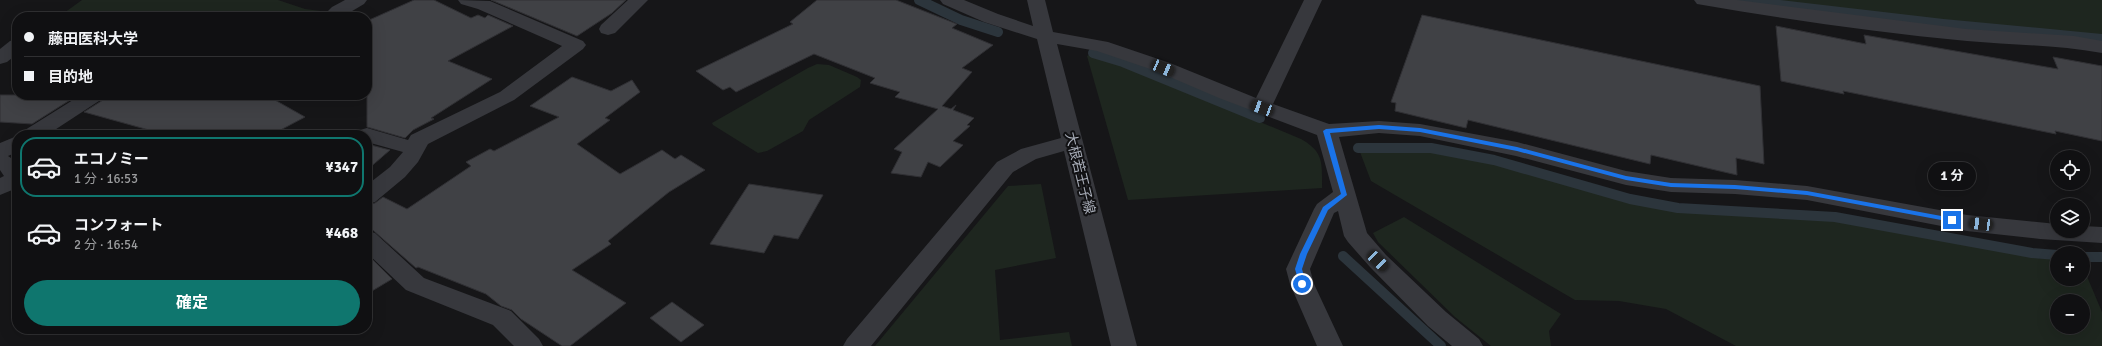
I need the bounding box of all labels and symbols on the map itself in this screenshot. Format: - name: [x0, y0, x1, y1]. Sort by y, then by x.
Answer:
- car: [1150, 58, 1176, 78]
- car: [1249, 98, 1275, 118]
- street label: 大根若王子線: [1062, 130, 1098, 216]
- callout: 1 分: [1928, 162, 1976, 190]
- route end: [1943, 211, 1961, 229]
- car: [1968, 217, 1994, 231]
- car: [1365, 248, 1391, 274]
- route start: [1293, 275, 1311, 293]

